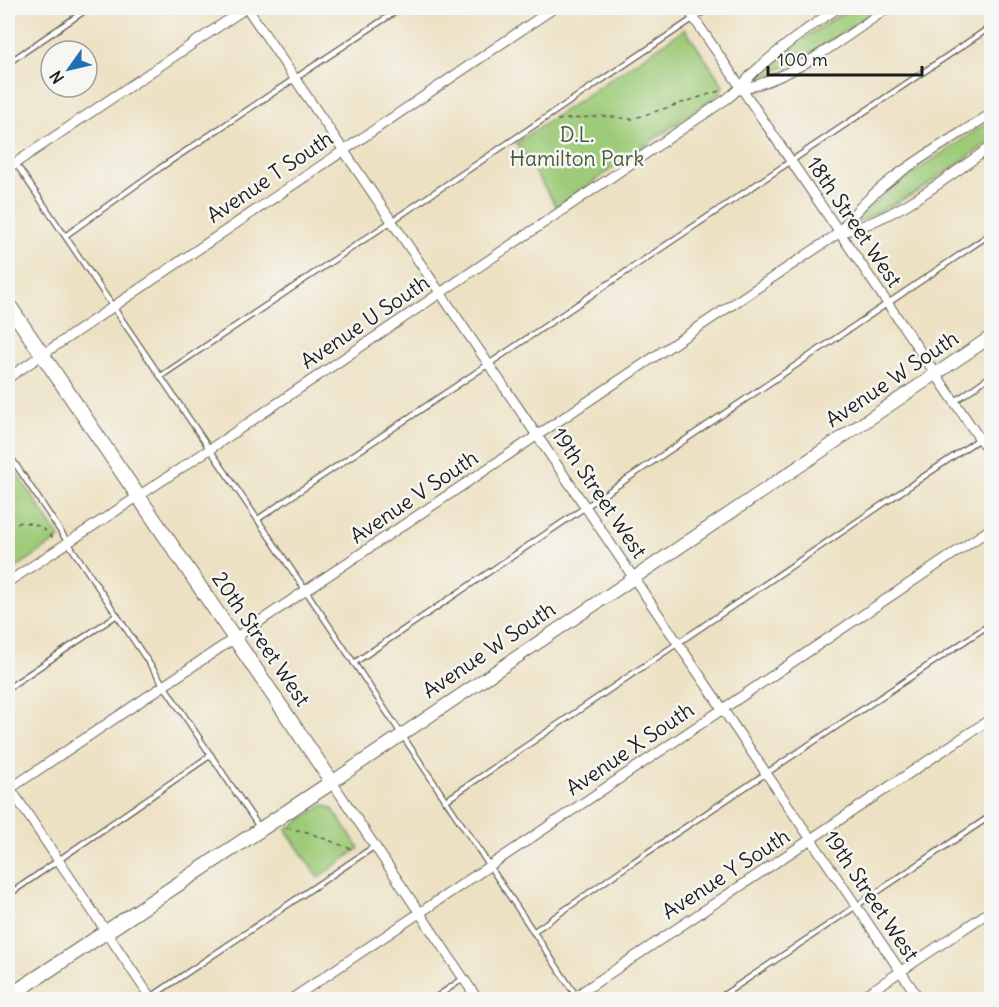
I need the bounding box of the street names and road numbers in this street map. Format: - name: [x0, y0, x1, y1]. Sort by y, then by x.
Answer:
- street label: Avenue T South: [202, 124, 338, 229]
- street label: 18th Street West: [801, 151, 908, 292]
- street label: Avenue U South: [295, 269, 434, 375]
- street label: Avenue W South: [820, 324, 963, 433]
- street label: 19th Street West: [546, 422, 653, 563]
- street label: Avenue V South: [345, 444, 483, 549]
- street label: 20th Street West: [206, 566, 316, 711]
- street label: Avenue W South: [417, 595, 560, 704]
- street label: Avenue X South: [561, 696, 699, 801]
- street label: Avenue Y South: [657, 822, 795, 925]
- street label: 19th Street West: [818, 825, 925, 966]

